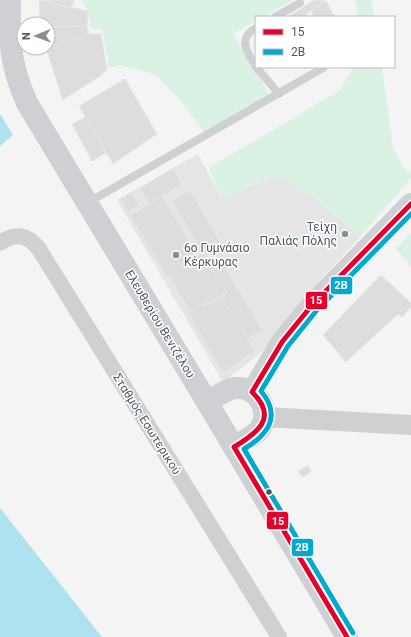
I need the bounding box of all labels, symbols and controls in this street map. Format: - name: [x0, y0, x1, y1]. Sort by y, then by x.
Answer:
- north arrow: [16, 16, 56, 56]
- legend: [255, 16, 395, 68]
- text: 15: [291, 25, 305, 39]
- text: N: [20, 32, 33, 40]
- text: 2B: [291, 45, 305, 59]
- place label: Τείχη Παλιάς Πόλης: [260, 220, 337, 248]
- marker: Τείχη Παλιάς Πόλης: [340, 229, 350, 239]
- place label: 6ο Γυμνάσιο Κέρκυρας: [184, 241, 250, 269]
- marker: 6ο Γυμνάσιο Κέρκυρας: [171, 250, 181, 260]
- street label: Ελευθερίου Βενιζέλου: [122, 268, 198, 380]
- line badge: 2B: [330, 276, 353, 295]
- text: 2B: [334, 279, 348, 292]
- line badge: 15: [305, 291, 328, 310]
- text: 15: [310, 294, 322, 307]
- street label: Σταθμός Εσωτερικού: [110, 371, 184, 477]
- unlabelled marker: [264, 487, 274, 497]
- line badge: 15: [266, 511, 289, 530]
- text: 15: [272, 515, 284, 528]
- line badge: 2B: [291, 538, 314, 557]
- text: 2B: [295, 541, 309, 554]

